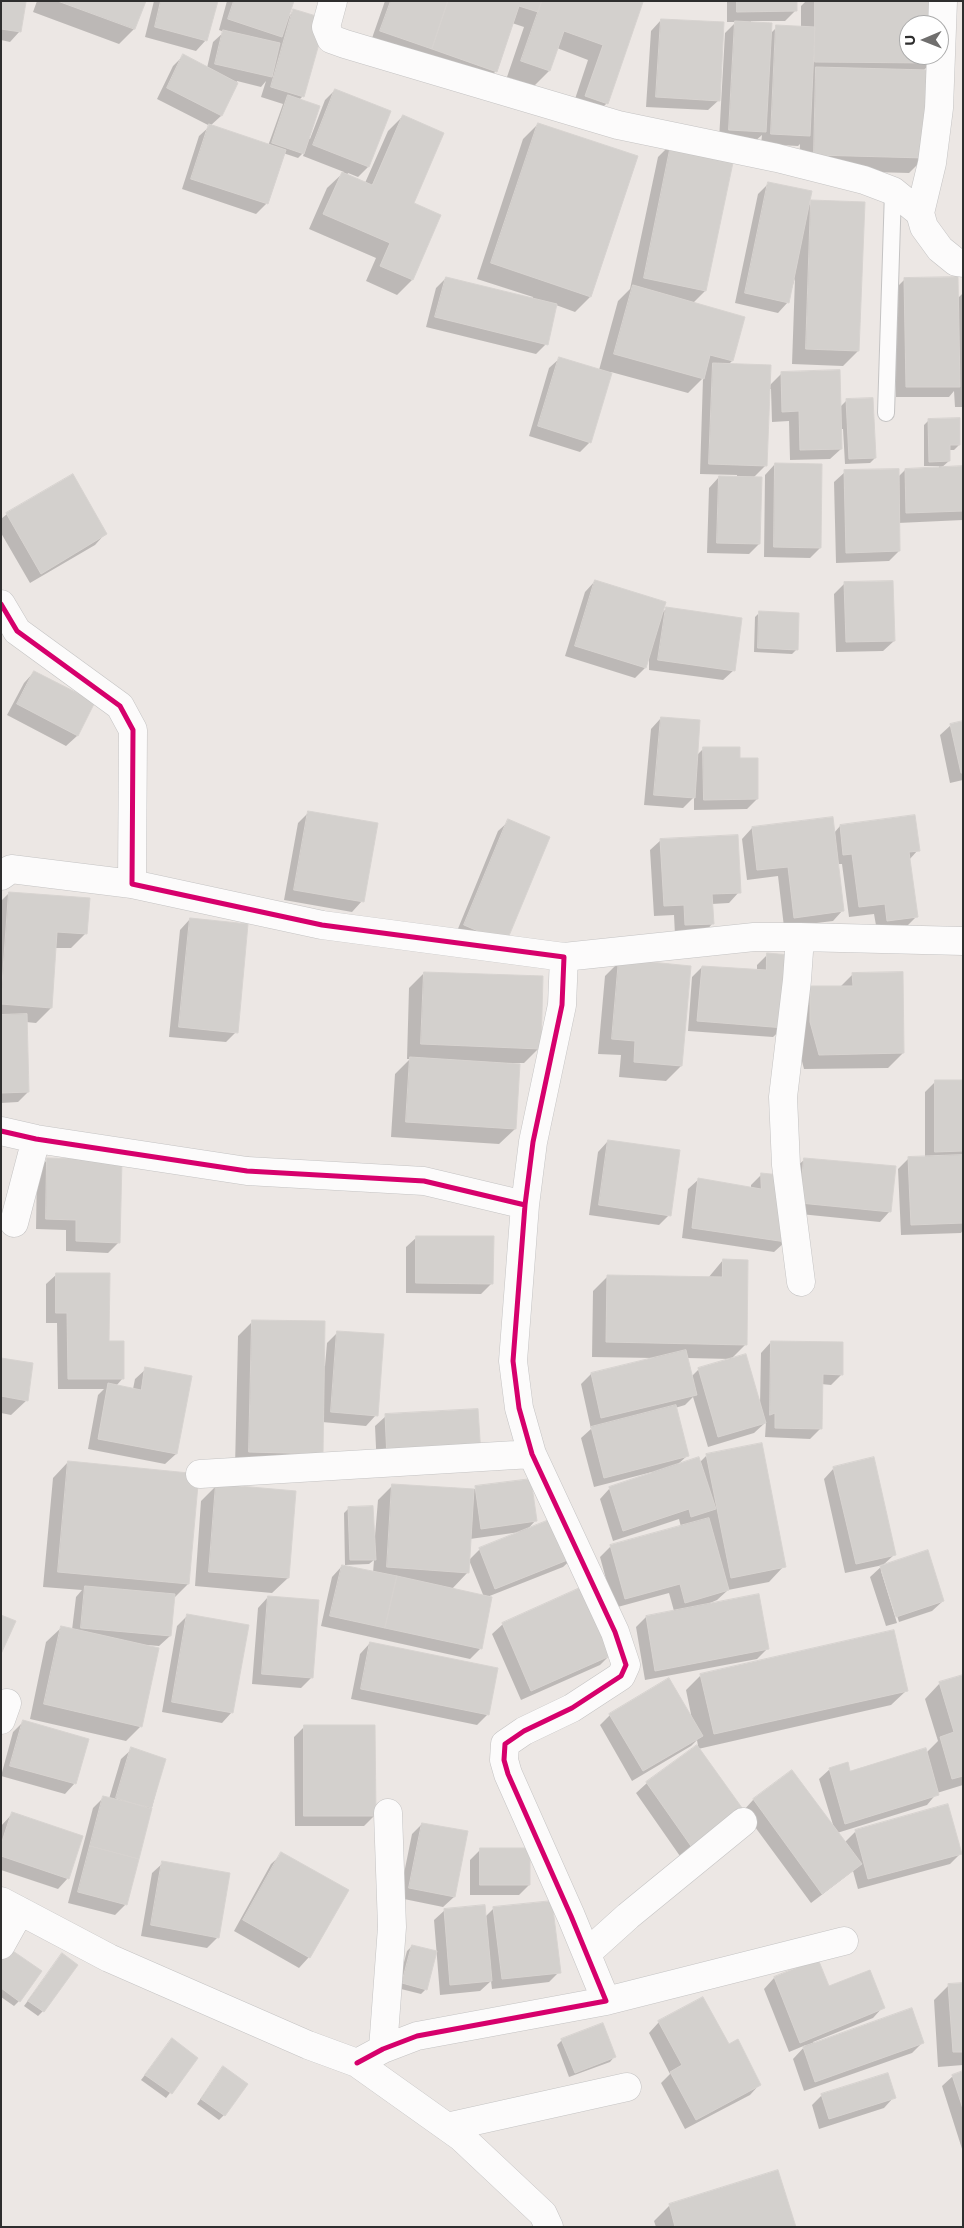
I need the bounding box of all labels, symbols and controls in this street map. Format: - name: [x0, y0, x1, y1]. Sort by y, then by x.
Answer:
- north arrow: [899, 15, 949, 65]
- text: U: [901, 35, 919, 46]

